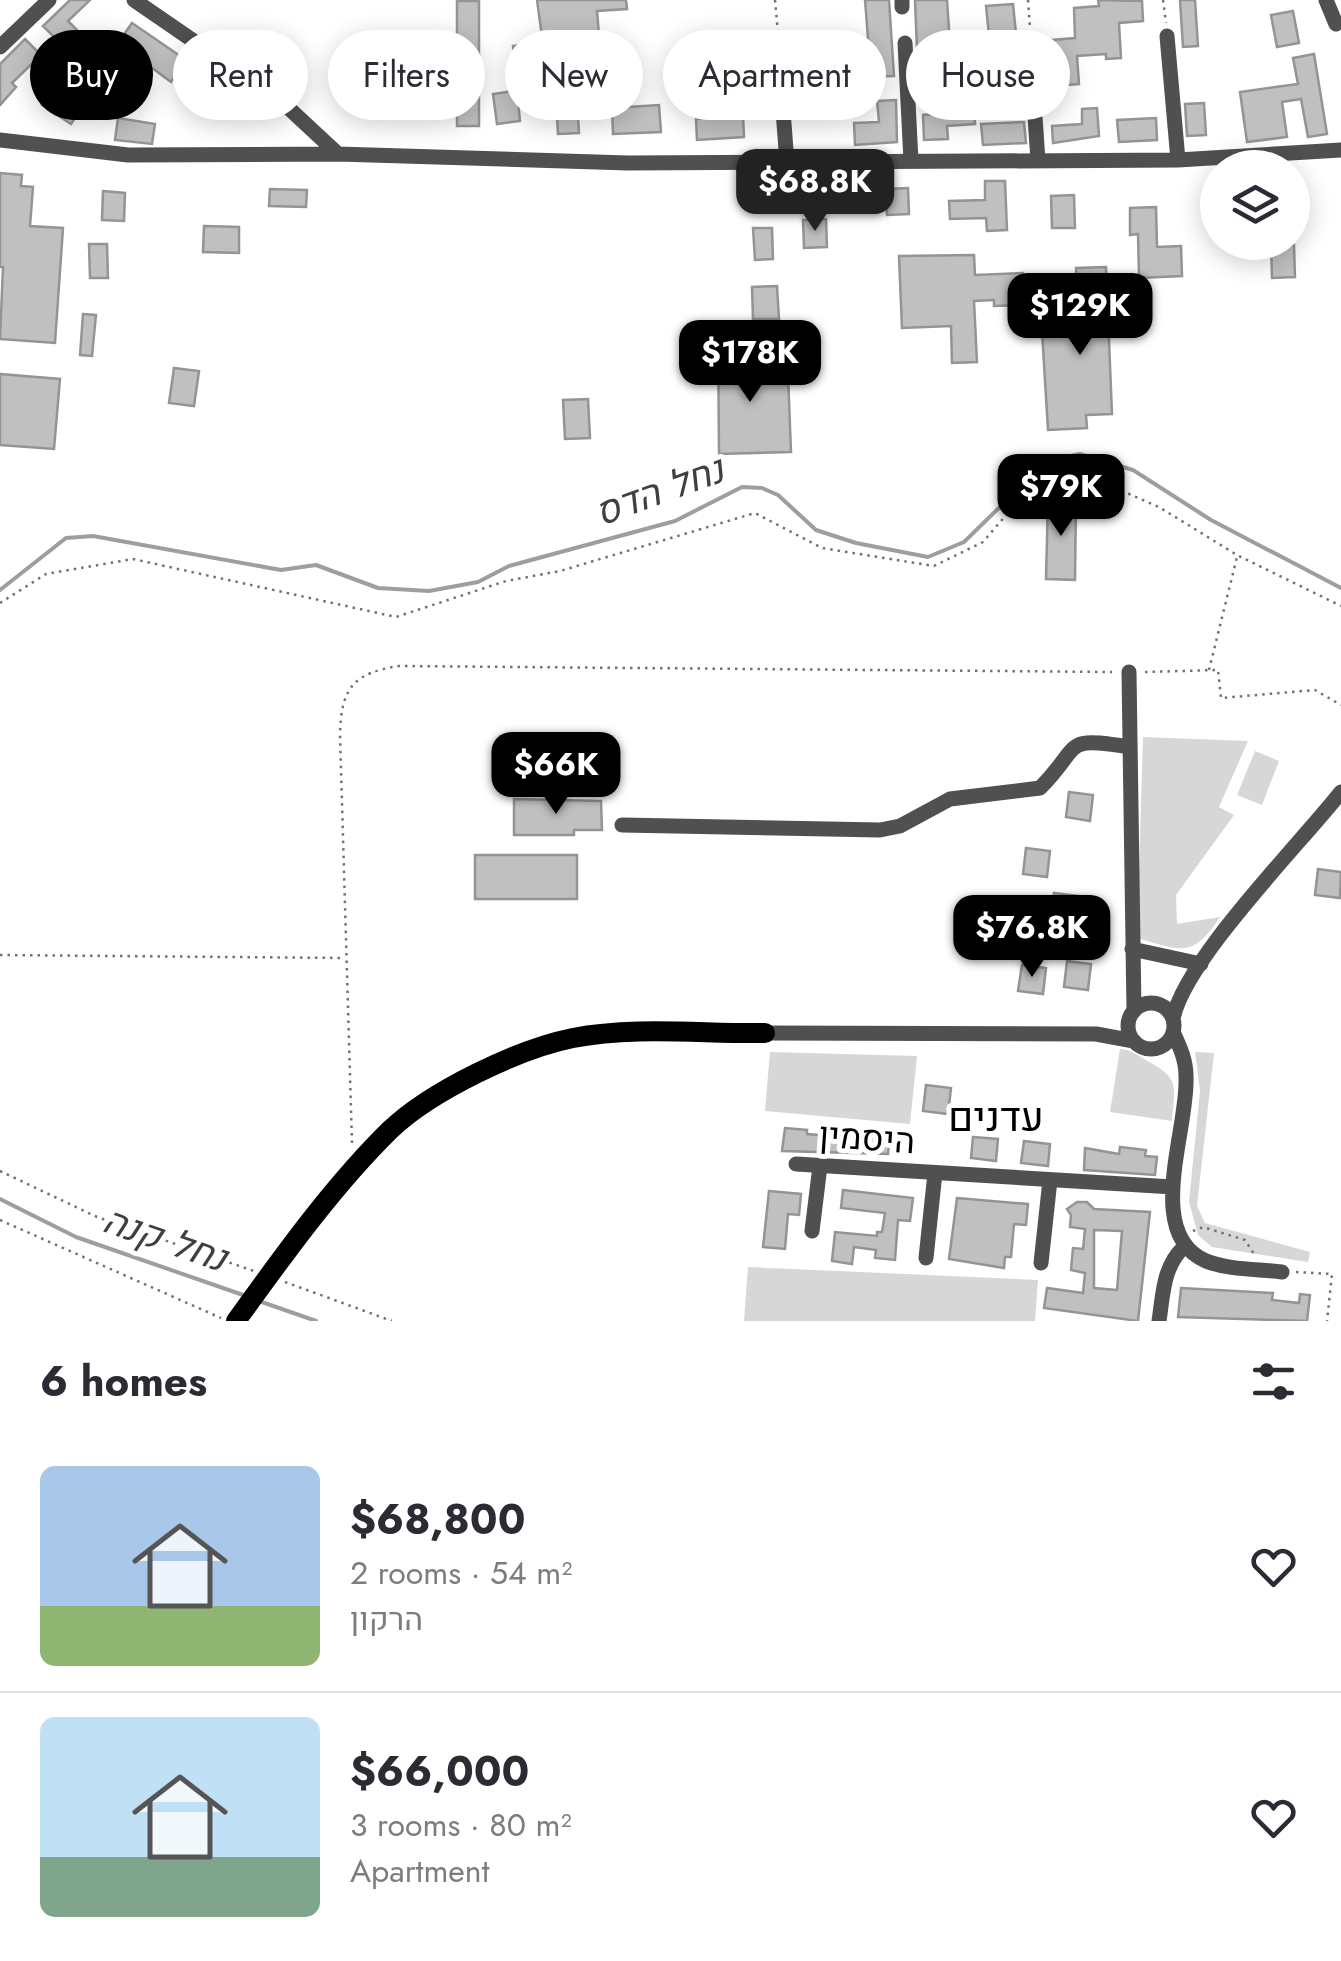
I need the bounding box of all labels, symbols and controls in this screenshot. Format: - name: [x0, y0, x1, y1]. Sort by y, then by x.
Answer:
- chip: Buy: [30, 30, 153, 120]
- chip: Rent: [173, 30, 308, 120]
- chip: Filters: [328, 30, 485, 120]
- chip: New: [505, 30, 643, 120]
- chip: Apartment: [663, 30, 886, 120]
- chip: House: [906, 30, 1070, 120]
- pin: $68.8K: [734, 149, 896, 234]
- map controls: [1200, 150, 1310, 260]
- button: layers: [1200, 150, 1310, 260]
- text: $68.8K: [758, 158, 872, 204]
- pin: $129K: [1010, 273, 1150, 358]
- text: $129K: [1030, 282, 1130, 328]
- pin: $178K: [680, 320, 820, 405]
- text: $178K: [701, 329, 799, 375]
- water label: נחל הדס: [586, 441, 733, 539]
- pin: $79K: [1002, 454, 1120, 539]
- text: $79K: [1020, 463, 1102, 509]
- pin: $66K: [497, 732, 615, 817]
- text: $66K: [513, 741, 599, 787]
- pin: $76.8K: [951, 895, 1113, 980]
- text: $76.8K: [975, 904, 1089, 950]
- district label: עדנים: [948, 1088, 1044, 1146]
- street label: היסמין: [817, 1110, 917, 1166]
- water label: נחל קנה: [96, 1192, 237, 1286]
- text: 6 homes: [40, 1351, 207, 1412]
- icon: filters: [1246, 1354, 1301, 1409]
- text: $68,800: [350, 1489, 525, 1550]
- icon: home: [120, 1506, 240, 1626]
- icon: heart: [1246, 1539, 1301, 1594]
- text: 2 rooms · 54 m²: [350, 1550, 572, 1596]
- text: הרקון: [350, 1596, 423, 1642]
- text: $66,000: [350, 1741, 529, 1802]
- icon: home: [120, 1757, 240, 1877]
- icon: heart: [1246, 1790, 1301, 1845]
- text: 3 rooms · 80 m²: [350, 1802, 571, 1848]
- text: Apartment: [350, 1848, 489, 1894]

